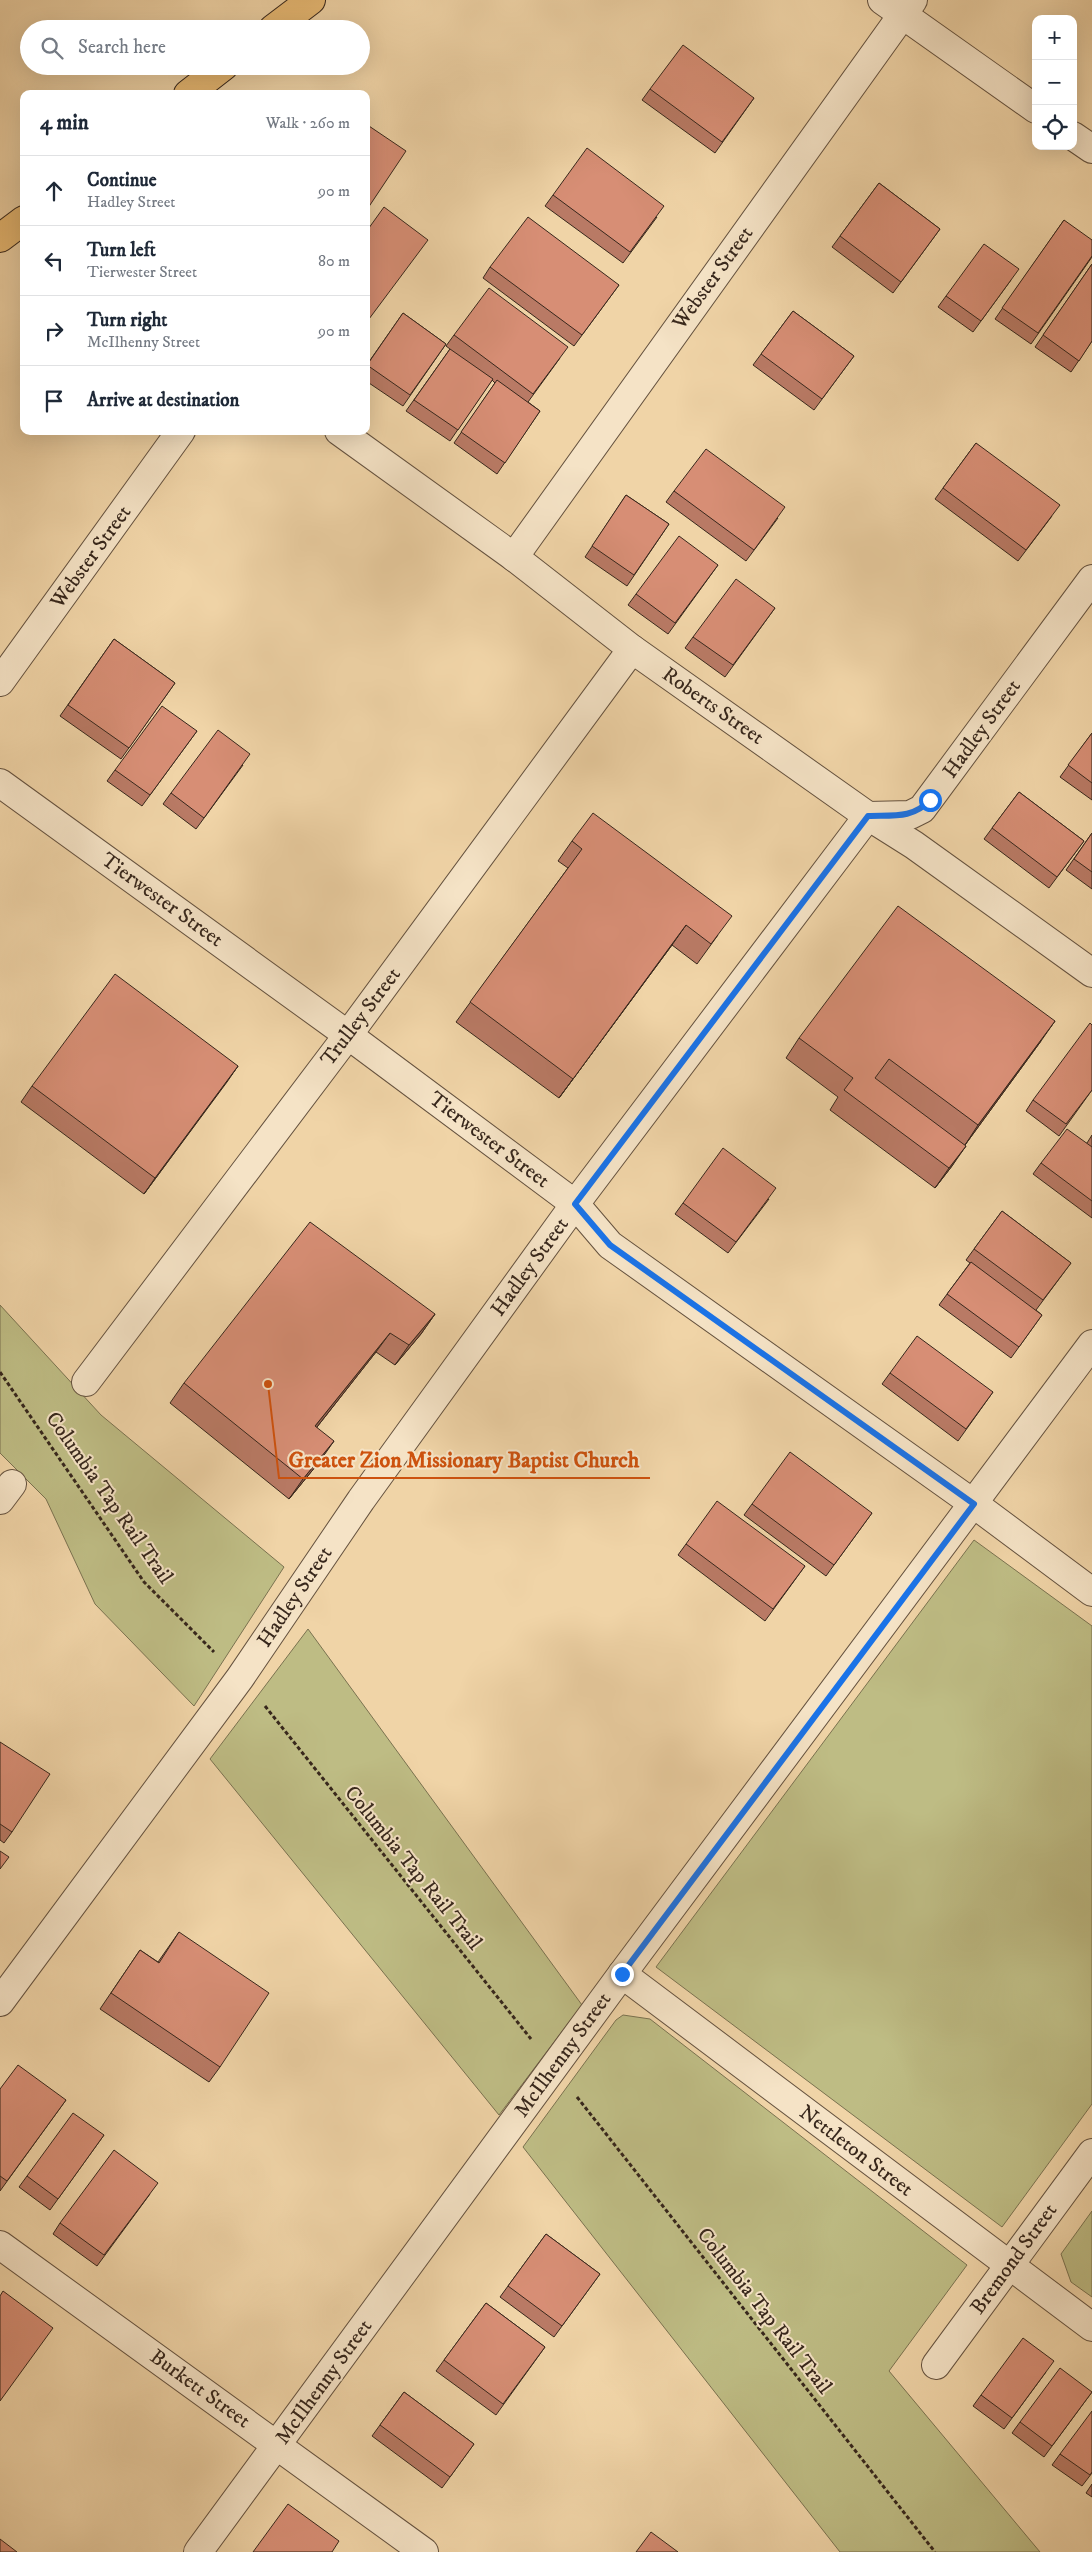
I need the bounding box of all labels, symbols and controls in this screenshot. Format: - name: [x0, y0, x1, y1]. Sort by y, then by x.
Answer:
- map controls: [1032, 15, 1077, 150]
- button: +: [1032, 15, 1077, 60]
- search box: [20, 20, 370, 75]
- icon: search: [38, 34, 66, 62]
- text: Search here: [78, 36, 166, 59]
- button: −: [1032, 60, 1077, 105]
- button: locate: [1032, 105, 1077, 150]
- text: 4 min: [40, 110, 89, 136]
- text: Walk · 260 m: [266, 113, 350, 133]
- text: Continue: [87, 169, 157, 192]
- icon: ahead: [40, 177, 68, 205]
- text: 90 m: [318, 181, 350, 201]
- text: Hadley Street: [87, 192, 175, 212]
- street label: Webster Street: [666, 221, 759, 335]
- text: Turn left: [87, 239, 156, 262]
- icon: left: [40, 247, 68, 275]
- text: 80 m: [318, 251, 350, 271]
- text: Tierwester Street: [87, 262, 197, 282]
- text: Turn right: [87, 309, 167, 332]
- icon: right: [40, 317, 68, 345]
- text: 90 m: [318, 321, 350, 341]
- text: McIlhenny Street: [87, 332, 200, 352]
- icon: arrive: [40, 387, 68, 415]
- text: Arrive at destination: [87, 389, 239, 412]
- street label: Webster Street: [44, 500, 137, 614]
- street label: Roberts Street: [657, 661, 769, 751]
- street label: Hadley Street: [937, 674, 1027, 784]
- route start: [919, 789, 942, 812]
- street label: Tierwester Street: [96, 847, 228, 953]
- street label: Trulley Street: [315, 962, 407, 1072]
- street label: Tierwester Street: [423, 1086, 555, 1194]
- street label: Hadley Street: [485, 1212, 575, 1322]
- street label: Columbia Tap Rail Trail: [40, 1407, 179, 1590]
- callout: Greater Zion Missionary Baptist Church: [279, 1441, 650, 1478]
- text: Greater Zion Missionary Baptist Church: [289, 1447, 640, 1474]
- street label: Hadley Street: [252, 1541, 338, 1652]
- street label: Columbia Tap Rail Trail: [339, 1780, 488, 1956]
- route end: [611, 1963, 634, 1986]
- street label: McIlhenny Street: [509, 1987, 617, 2123]
- street label: Nettleton Street: [794, 2100, 918, 2202]
- street label: Bremond Street: [965, 2198, 1063, 2320]
- street label: Columbia Tap Rail Trail: [691, 2223, 838, 2400]
- street label: McIlhenny Street: [270, 2314, 378, 2450]
- street label: Burkett Street: [145, 2344, 255, 2434]

